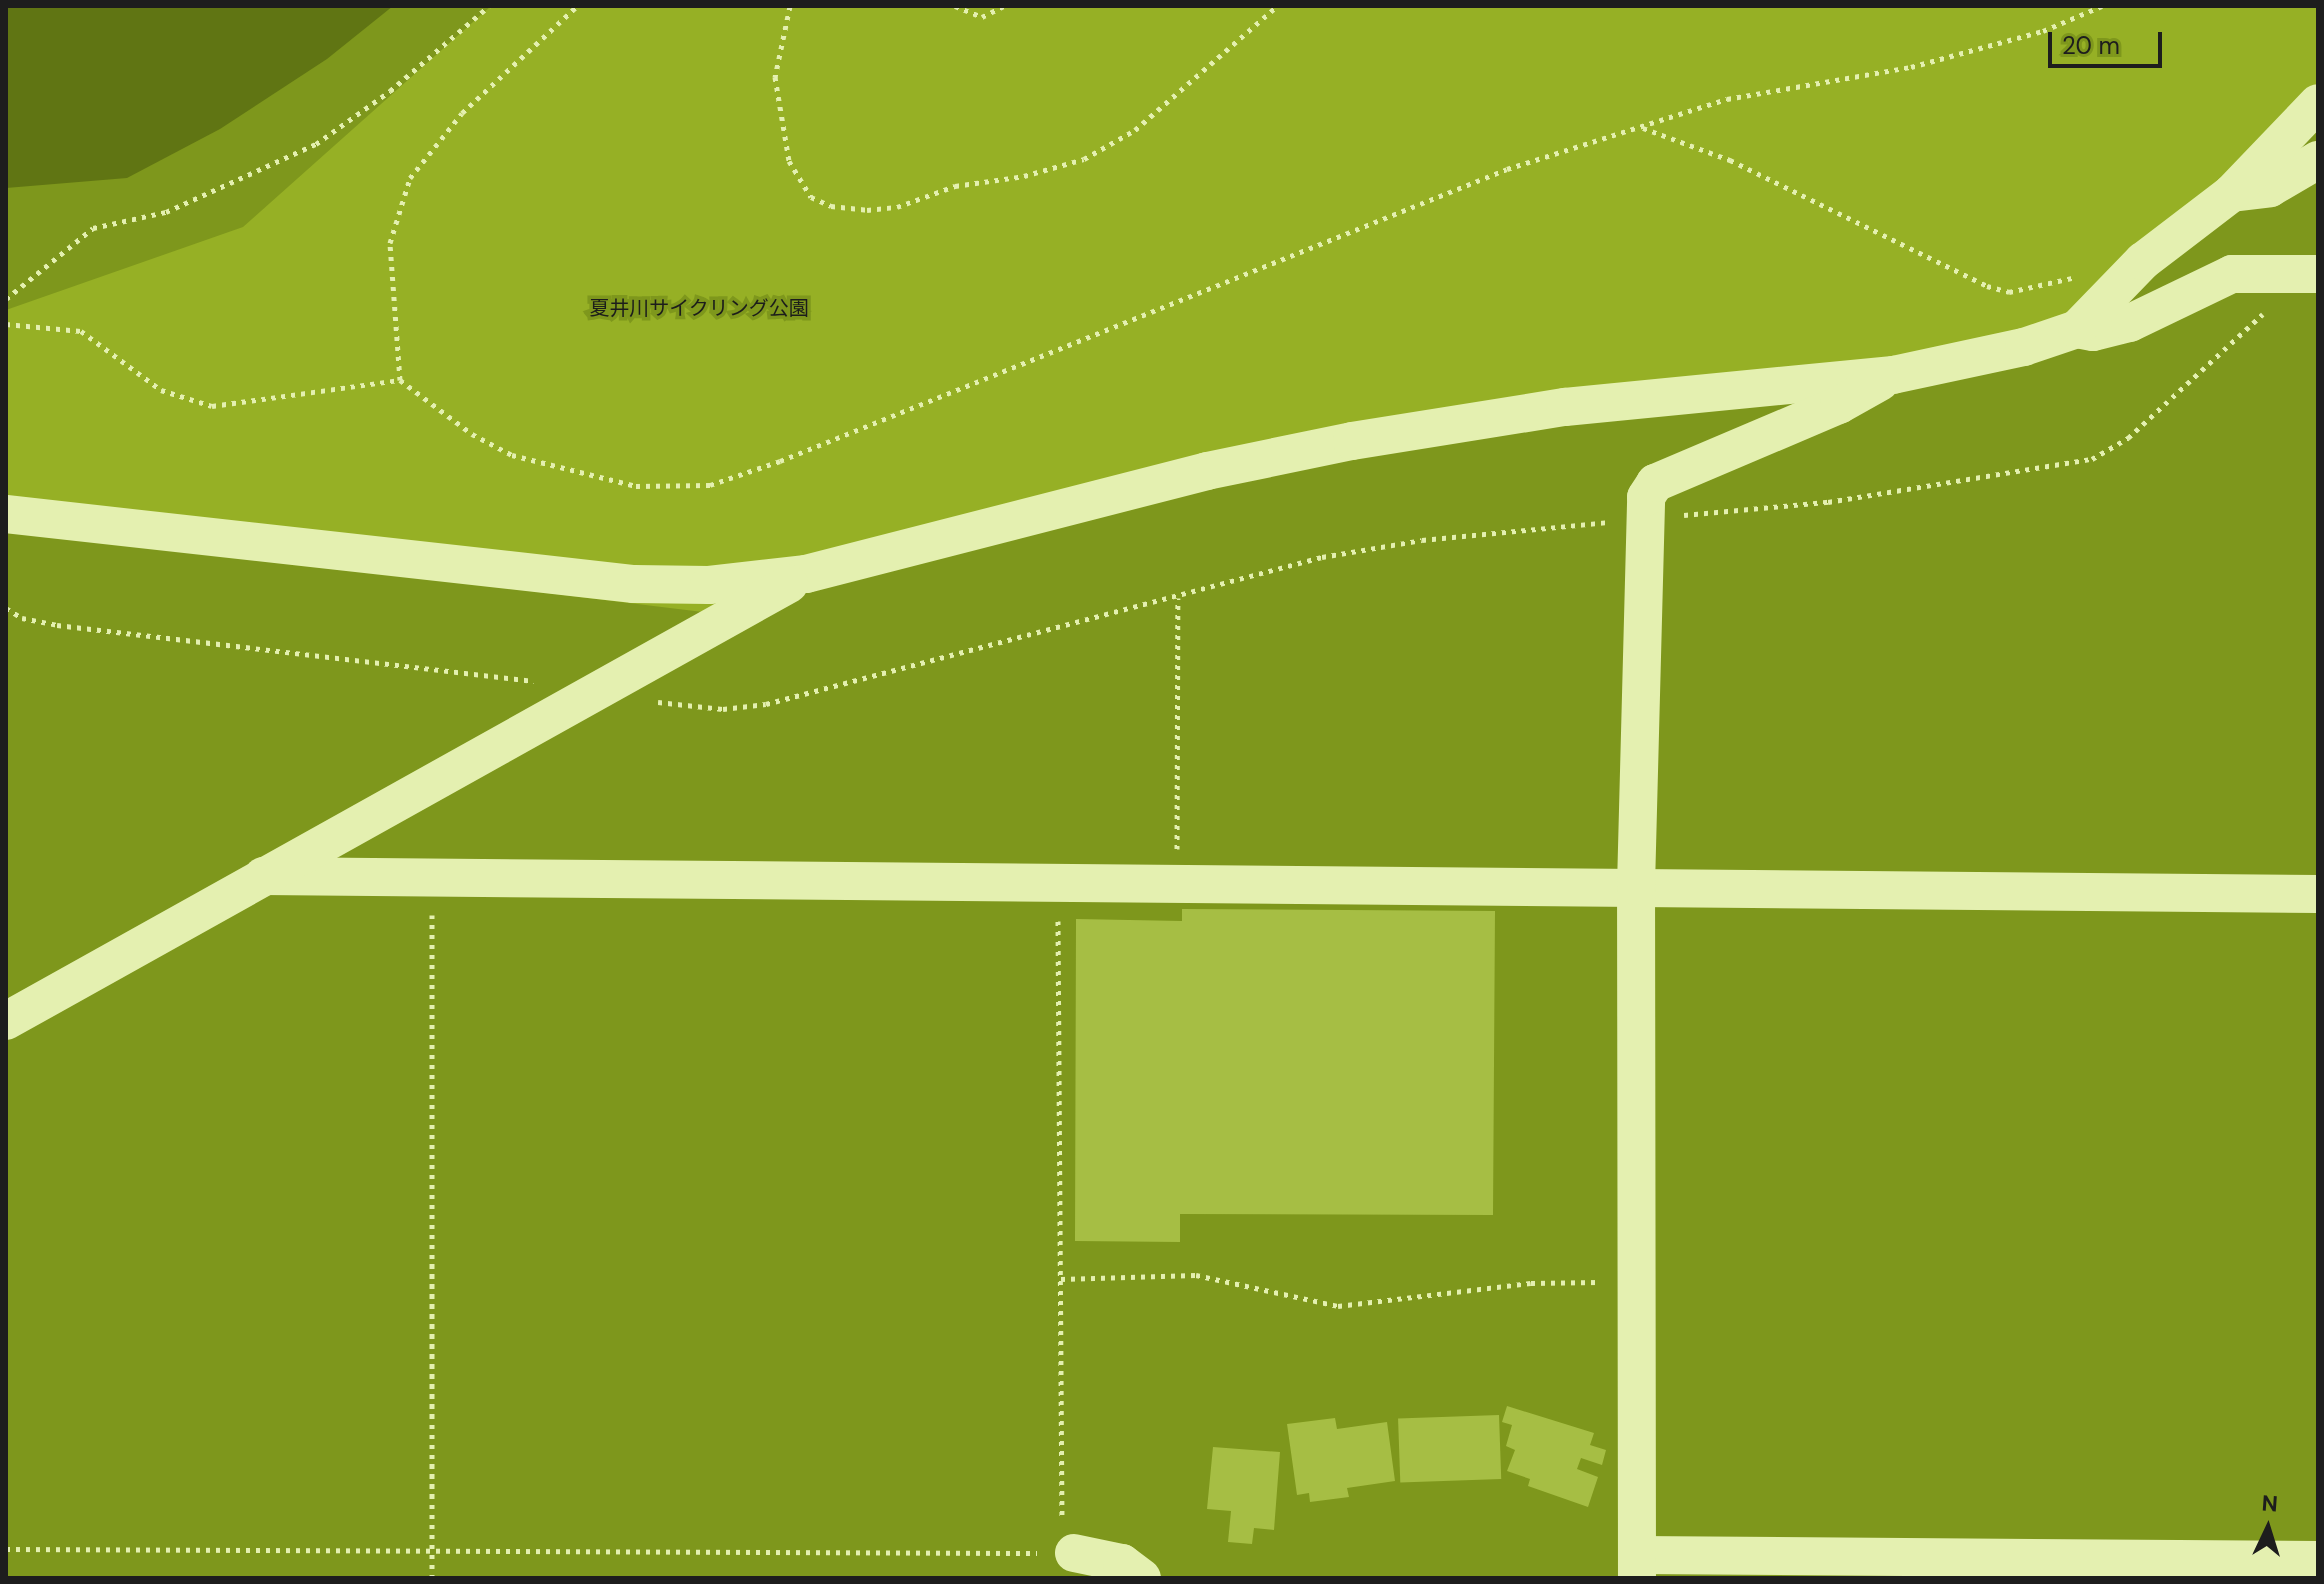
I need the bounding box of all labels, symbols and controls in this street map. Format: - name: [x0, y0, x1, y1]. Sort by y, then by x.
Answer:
- scale bar: [2052, 16, 2166, 66]
- text: 20 m: [2062, 30, 2120, 61]
- park label: 夏井川サイクリング公園: [589, 296, 809, 320]
- north arrow: [2228, 1488, 2308, 1568]
- text: N: [2261, 1489, 2279, 1519]

